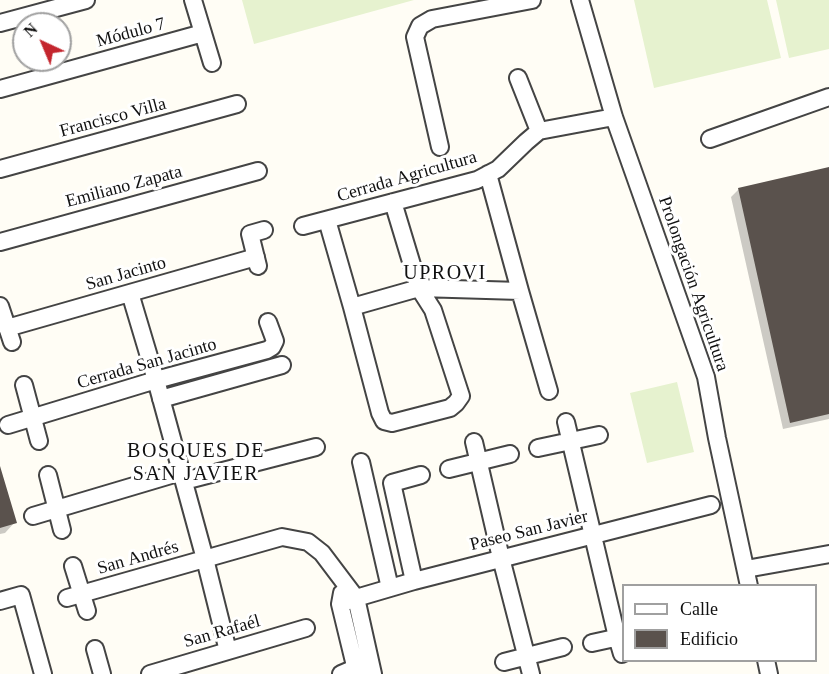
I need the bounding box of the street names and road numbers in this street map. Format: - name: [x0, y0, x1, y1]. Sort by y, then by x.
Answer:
- street label: Módulo 7: [94, 13, 168, 53]
- street label: Francisco Villa: [57, 93, 169, 143]
- street label: Cerrada Agricultura: [335, 147, 479, 207]
- street label: Emiliano Zapata: [64, 161, 184, 213]
- street label: Prolongación Agricultura: [653, 194, 733, 374]
- street label: San Jacinto: [83, 252, 169, 296]
- street label: Cerrada San Jacinto: [75, 334, 219, 394]
- street label: Paseo San Javier: [468, 506, 590, 556]
- street label: San Andrés: [95, 536, 181, 580]
- street label: San Rafaél: [181, 611, 263, 653]

